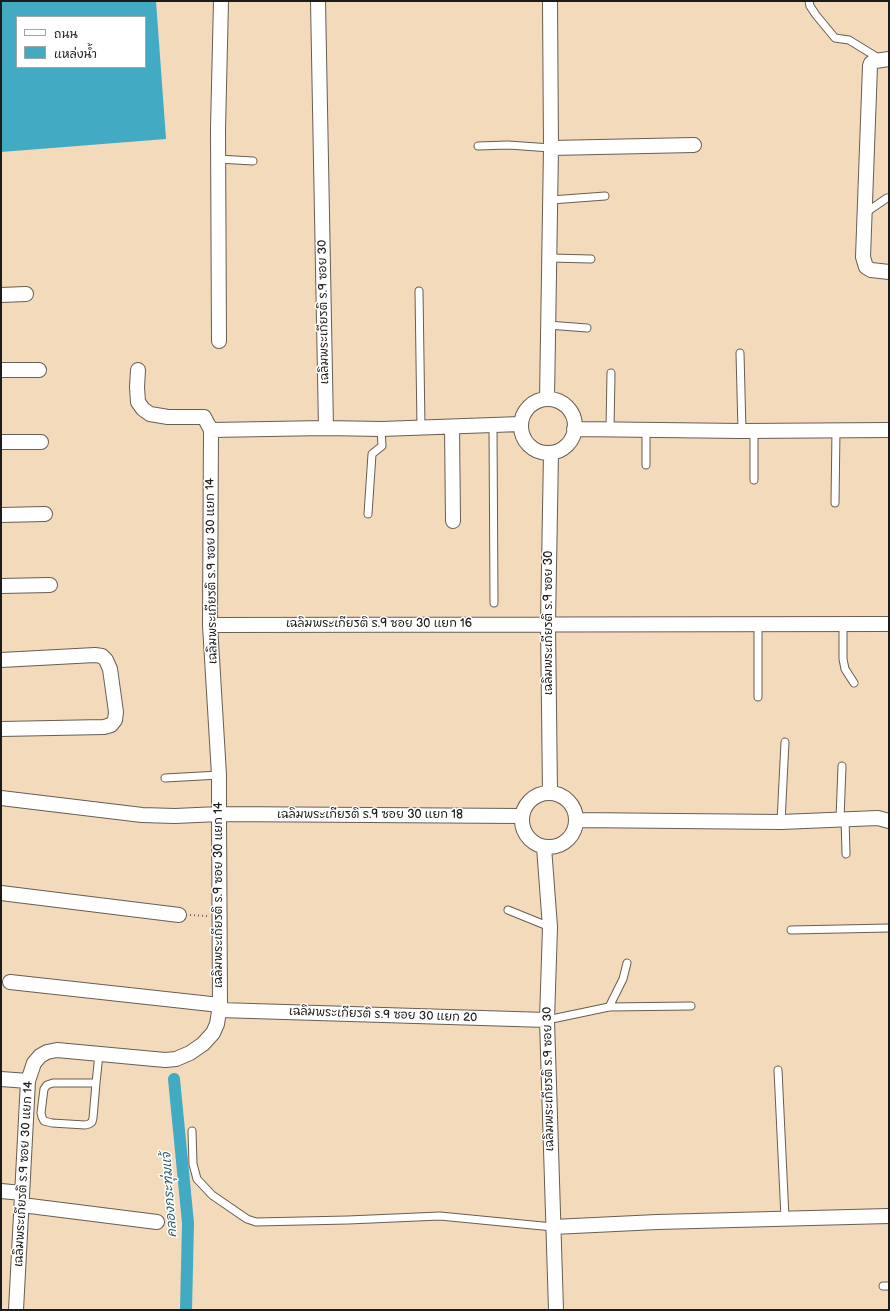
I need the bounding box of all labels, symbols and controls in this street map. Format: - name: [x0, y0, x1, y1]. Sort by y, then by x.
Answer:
- legend: [16, 16, 146, 68]
- text: ถนน: [54, 27, 78, 42]
- text: แหล่งน้ำ: [54, 47, 97, 62]
- street label: เฉลิมพระเกียรติ ร.9 ซอย 30: [316, 240, 332, 384]
- street label: เฉลิมพระเกียรติ ร.9 ซอย 30 แยก 14: [203, 478, 221, 664]
- street label: เฉลิมพระเกียรติ ร.9 ซอย 30: [542, 551, 556, 695]
- street label: เฉลิมพระเกียรติ ร.9 ซอย 30 แยก 16: [286, 617, 472, 631]
- street label: เฉลิมพระเกียรติ ร.9 ซอย 30 แยก 14: [212, 802, 226, 988]
- street label: เฉลิมพระเกียรติ ร.9 ซอย 30 แยก 18: [277, 808, 463, 822]
- street label: เฉลิมพระเกียรติ ร.9 ซอย 30 แยก 20: [289, 1005, 477, 1025]
- street label: เฉลิมพระเกียรติ ร.9 ซอย 30: [541, 1007, 557, 1151]
- street label: เฉลิมพระเกียรติ ร.9 ซอย 30 แยก 14: [12, 1081, 36, 1267]
- water label: คลองกระทุ่มแจ้: [159, 1152, 181, 1238]

